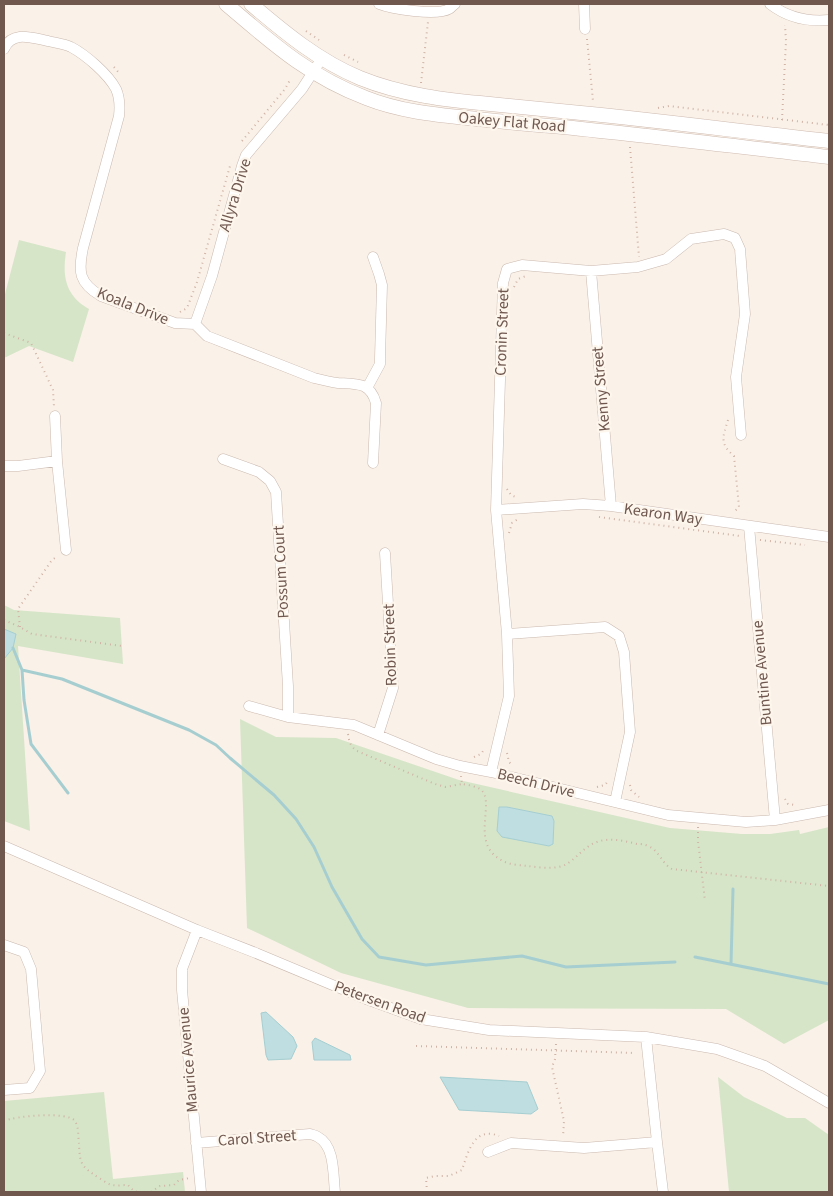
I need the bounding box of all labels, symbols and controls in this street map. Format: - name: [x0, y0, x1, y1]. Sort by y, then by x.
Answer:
- street label: Oakey Flat Road: [457, 106, 567, 138]
- street label: Allyra Drive: [213, 156, 257, 234]
- street label: Koala Drive: [94, 282, 172, 330]
- street label: Cronin Street: [489, 287, 515, 376]
- street label: Kenny Street: [586, 345, 616, 432]
- street label: Kearon Way: [622, 498, 704, 530]
- street label: Possum Court: [268, 524, 294, 619]
- street label: Robin Street: [378, 603, 402, 687]
- street label: Buntine Avenue: [746, 619, 778, 726]
- street label: Beech Drive: [495, 763, 577, 803]
- street label: Petersen Road: [331, 975, 429, 1029]
- street label: Maurice Avenue: [172, 1007, 204, 1113]
- street label: Carol Street: [217, 1124, 298, 1152]

